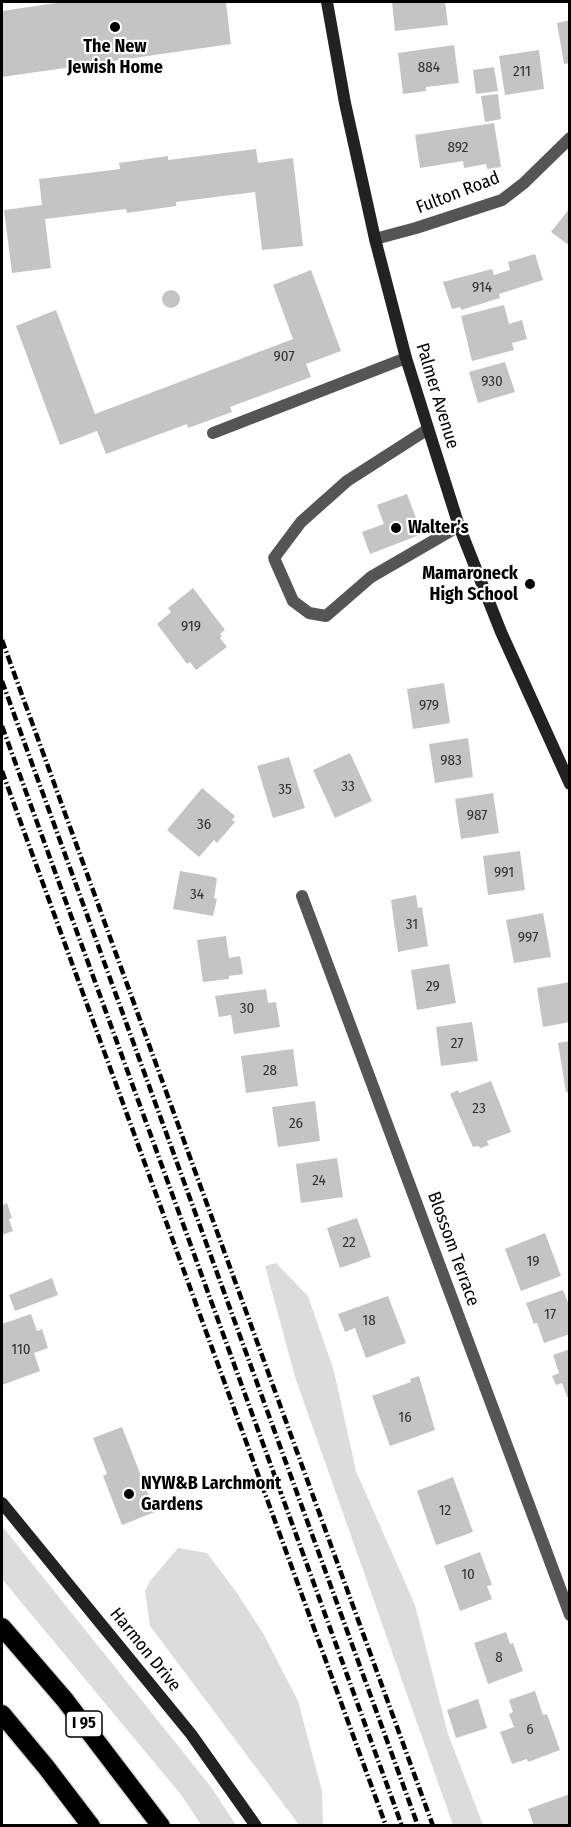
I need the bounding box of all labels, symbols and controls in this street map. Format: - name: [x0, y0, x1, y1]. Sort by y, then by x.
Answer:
- marker: The New Jewish Home: [108, 20, 122, 34]
- place label: The New Jewish Home: [67, 36, 163, 78]
- house number: 884: [418, 59, 440, 77]
- house number: 211: [513, 63, 531, 81]
- house number: 892: [448, 139, 468, 157]
- street label: Fulton Road: [413, 167, 503, 219]
- house number: 914: [472, 279, 492, 297]
- street label: Palmer Avenue: [411, 341, 463, 451]
- house number: 907: [274, 348, 294, 366]
- house number: 930: [481, 373, 503, 391]
- place label: Walter’s: [408, 517, 469, 539]
- marker: Walter’s: [389, 521, 403, 535]
- place label: Mamaroneck High School: [422, 563, 518, 606]
- marker: Mamaroneck High School: [523, 577, 537, 591]
- house number: 919: [181, 618, 201, 636]
- house number: 979: [419, 697, 439, 715]
- house number: 983: [440, 752, 462, 770]
- house number: 33: [341, 778, 355, 796]
- house number: 35: [278, 781, 292, 799]
- house number: 987: [467, 807, 487, 825]
- house number: 36: [197, 816, 211, 834]
- house number: 991: [494, 864, 514, 882]
- house number: 34: [190, 886, 204, 904]
- house number: 31: [406, 916, 418, 934]
- house number: 997: [518, 929, 538, 947]
- house number: 29: [426, 978, 440, 996]
- house number: 30: [240, 1000, 254, 1018]
- house number: 27: [451, 1035, 463, 1053]
- house number: 28: [263, 1062, 277, 1080]
- house number: 23: [472, 1100, 486, 1118]
- house number: 26: [289, 1115, 303, 1133]
- house number: 24: [312, 1172, 326, 1190]
- street label: Blossom Terrace: [422, 1189, 484, 1309]
- house number: 22: [342, 1234, 356, 1252]
- house number: 19: [526, 1253, 540, 1271]
- house number: 17: [544, 1306, 556, 1324]
- house number: 18: [362, 1312, 376, 1330]
- house number: 110: [11, 1341, 31, 1359]
- house number: 16: [398, 1409, 412, 1427]
- place label: NYW&B Larchmont Gardens: [141, 1473, 281, 1516]
- marker: NYW&B Larchmont Gardens: [122, 1487, 136, 1501]
- house number: 12: [439, 1502, 451, 1520]
- house number: 10: [461, 1566, 475, 1584]
- street label: Harmon Drive: [105, 1604, 185, 1696]
- house number: 8: [495, 1649, 503, 1667]
- road number: I 95: [66, 1711, 102, 1737]
- house number: 6: [526, 1721, 534, 1739]

